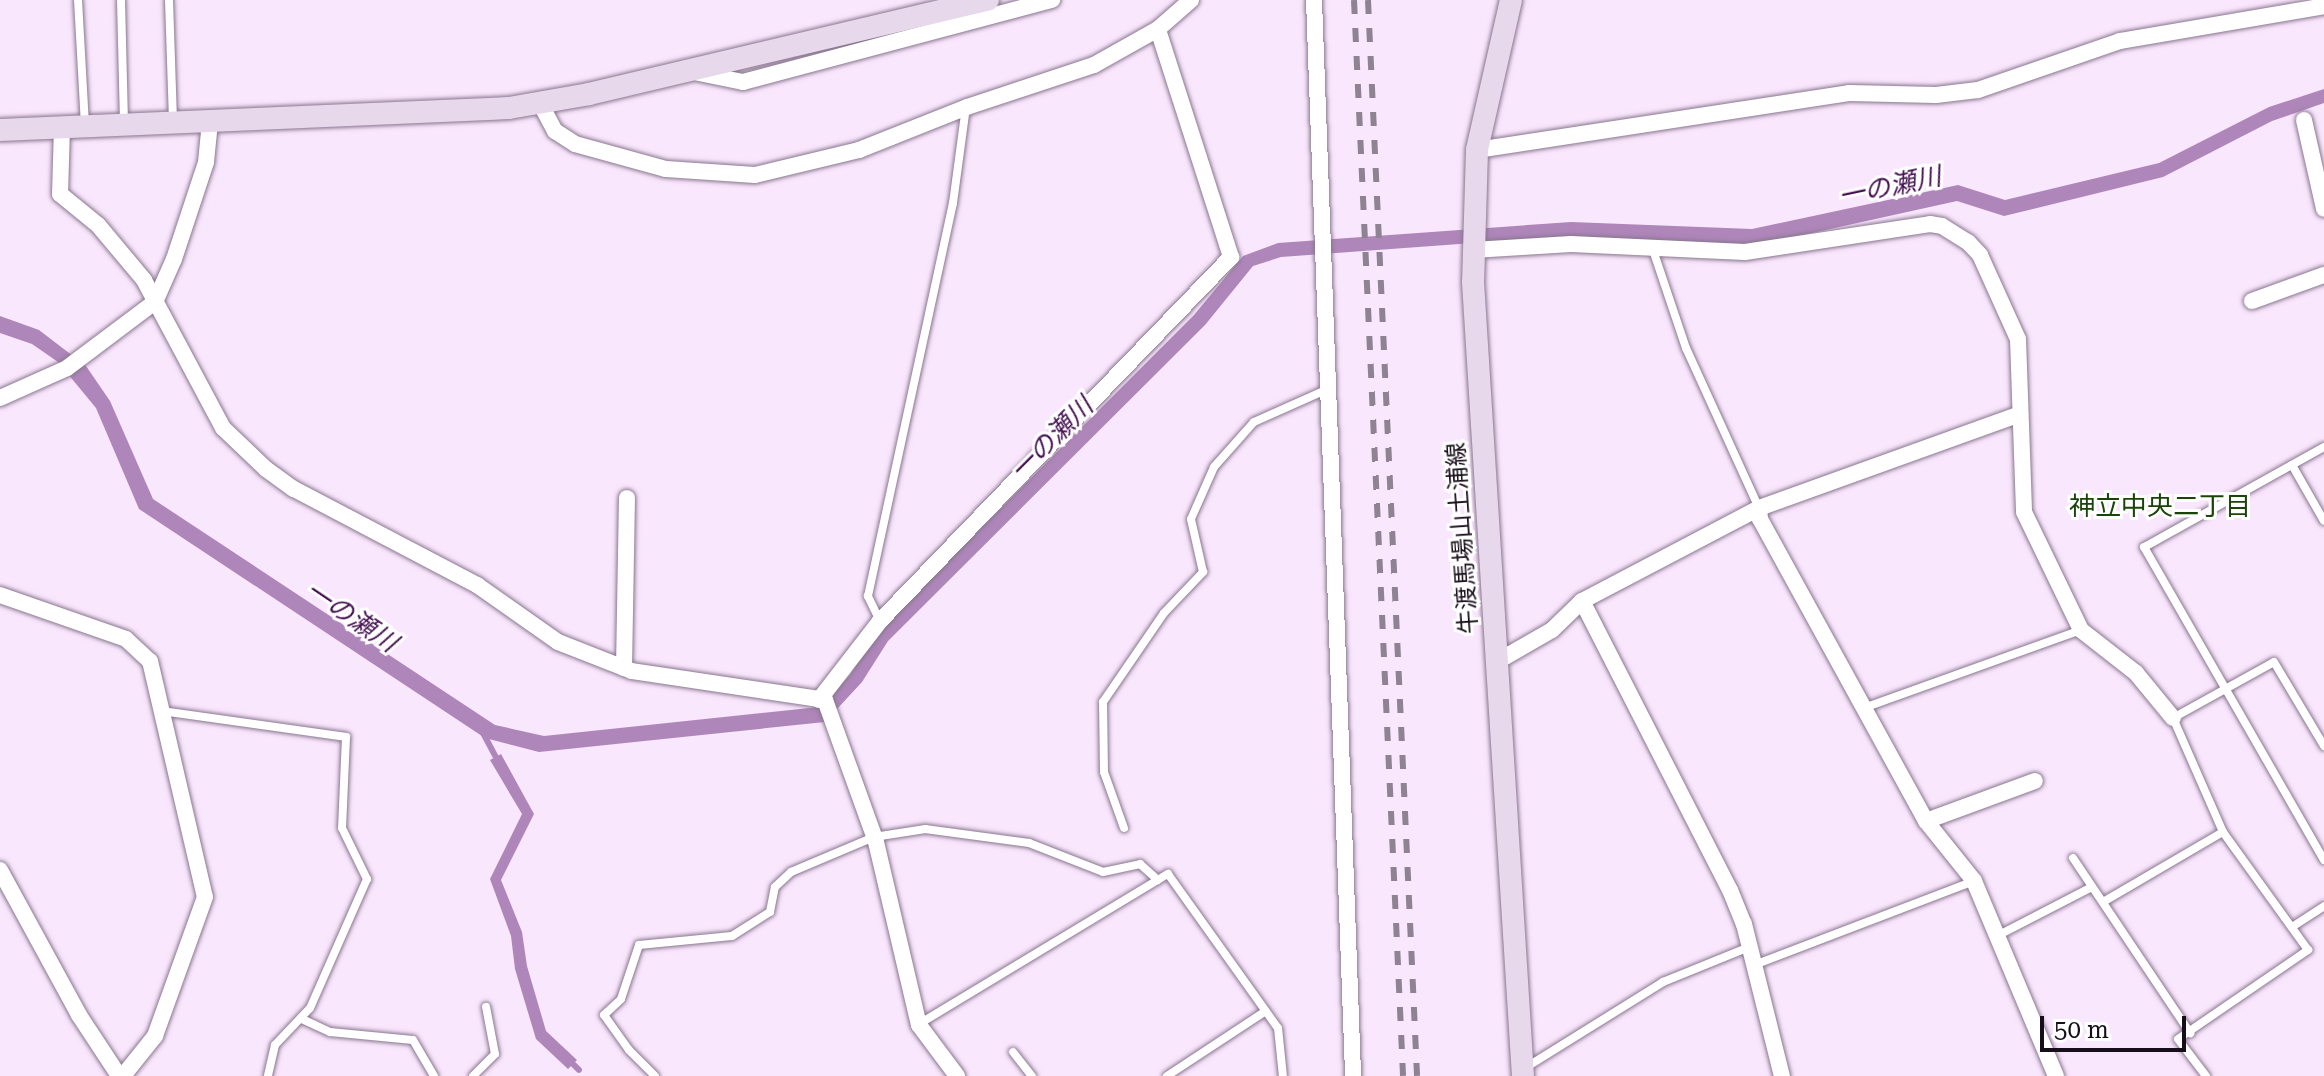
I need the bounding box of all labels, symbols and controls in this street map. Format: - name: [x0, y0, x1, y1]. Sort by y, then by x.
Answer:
- water label: 一の瀬川: [1836, 161, 1944, 213]
- water label: 一の瀬川: [1004, 391, 1100, 487]
- street label: 牛渡馬場山土浦線: [1442, 441, 1484, 635]
- district label: 神立中央二丁目: [2069, 491, 2251, 523]
- water label: 一の瀬川: [299, 575, 403, 659]
- scale bar: [2044, 1000, 2190, 1050]
- text: 50 m: [2054, 1016, 2109, 1044]

